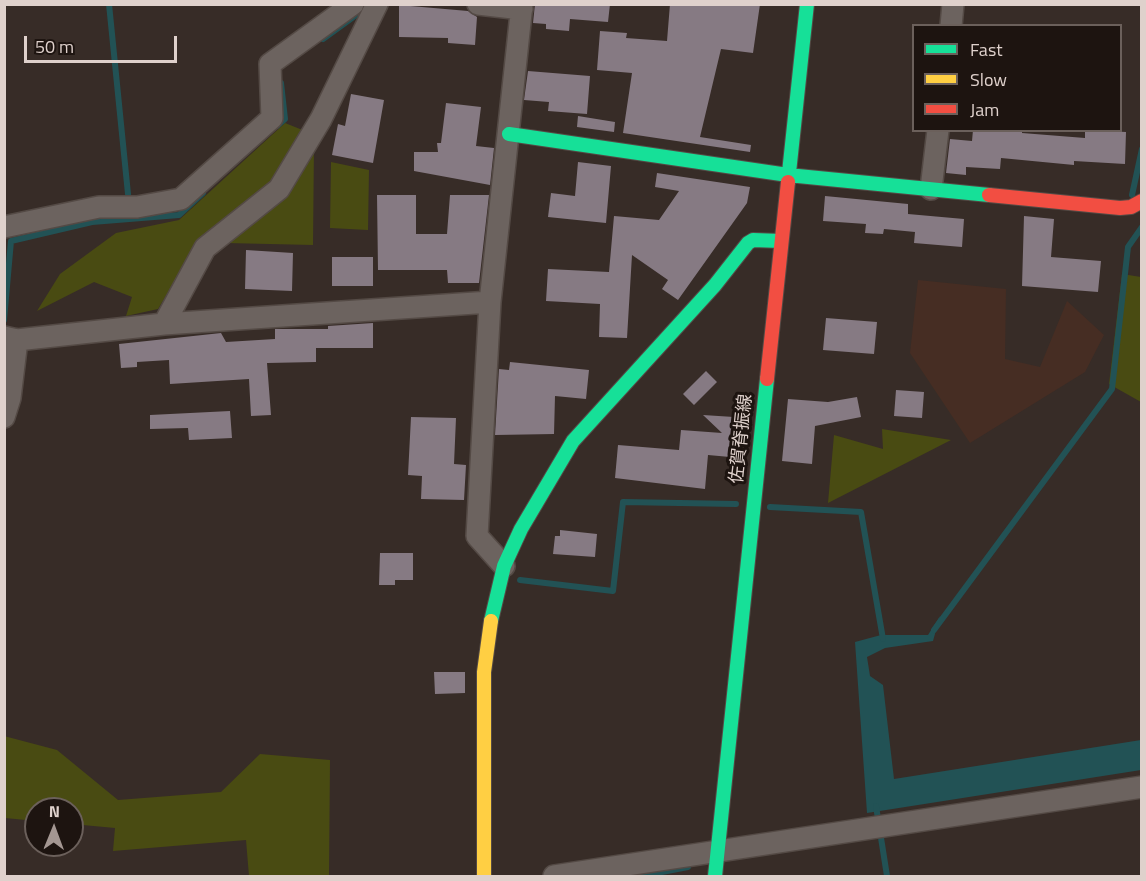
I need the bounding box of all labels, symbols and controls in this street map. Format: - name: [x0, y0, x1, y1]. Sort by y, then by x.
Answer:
- scale bar: [27, 24, 180, 62]
- legend: [912, 24, 1122, 132]
- text: 50 m: [35, 33, 74, 60]
- text: Fast: [970, 36, 1003, 63]
- text: Slow: [970, 66, 1007, 93]
- text: Jam: [970, 96, 999, 123]
- street label: 佐賀脊振線: [727, 393, 757, 485]
- north arrow: [24, 797, 84, 857]
- text: N: [49, 799, 60, 823]

